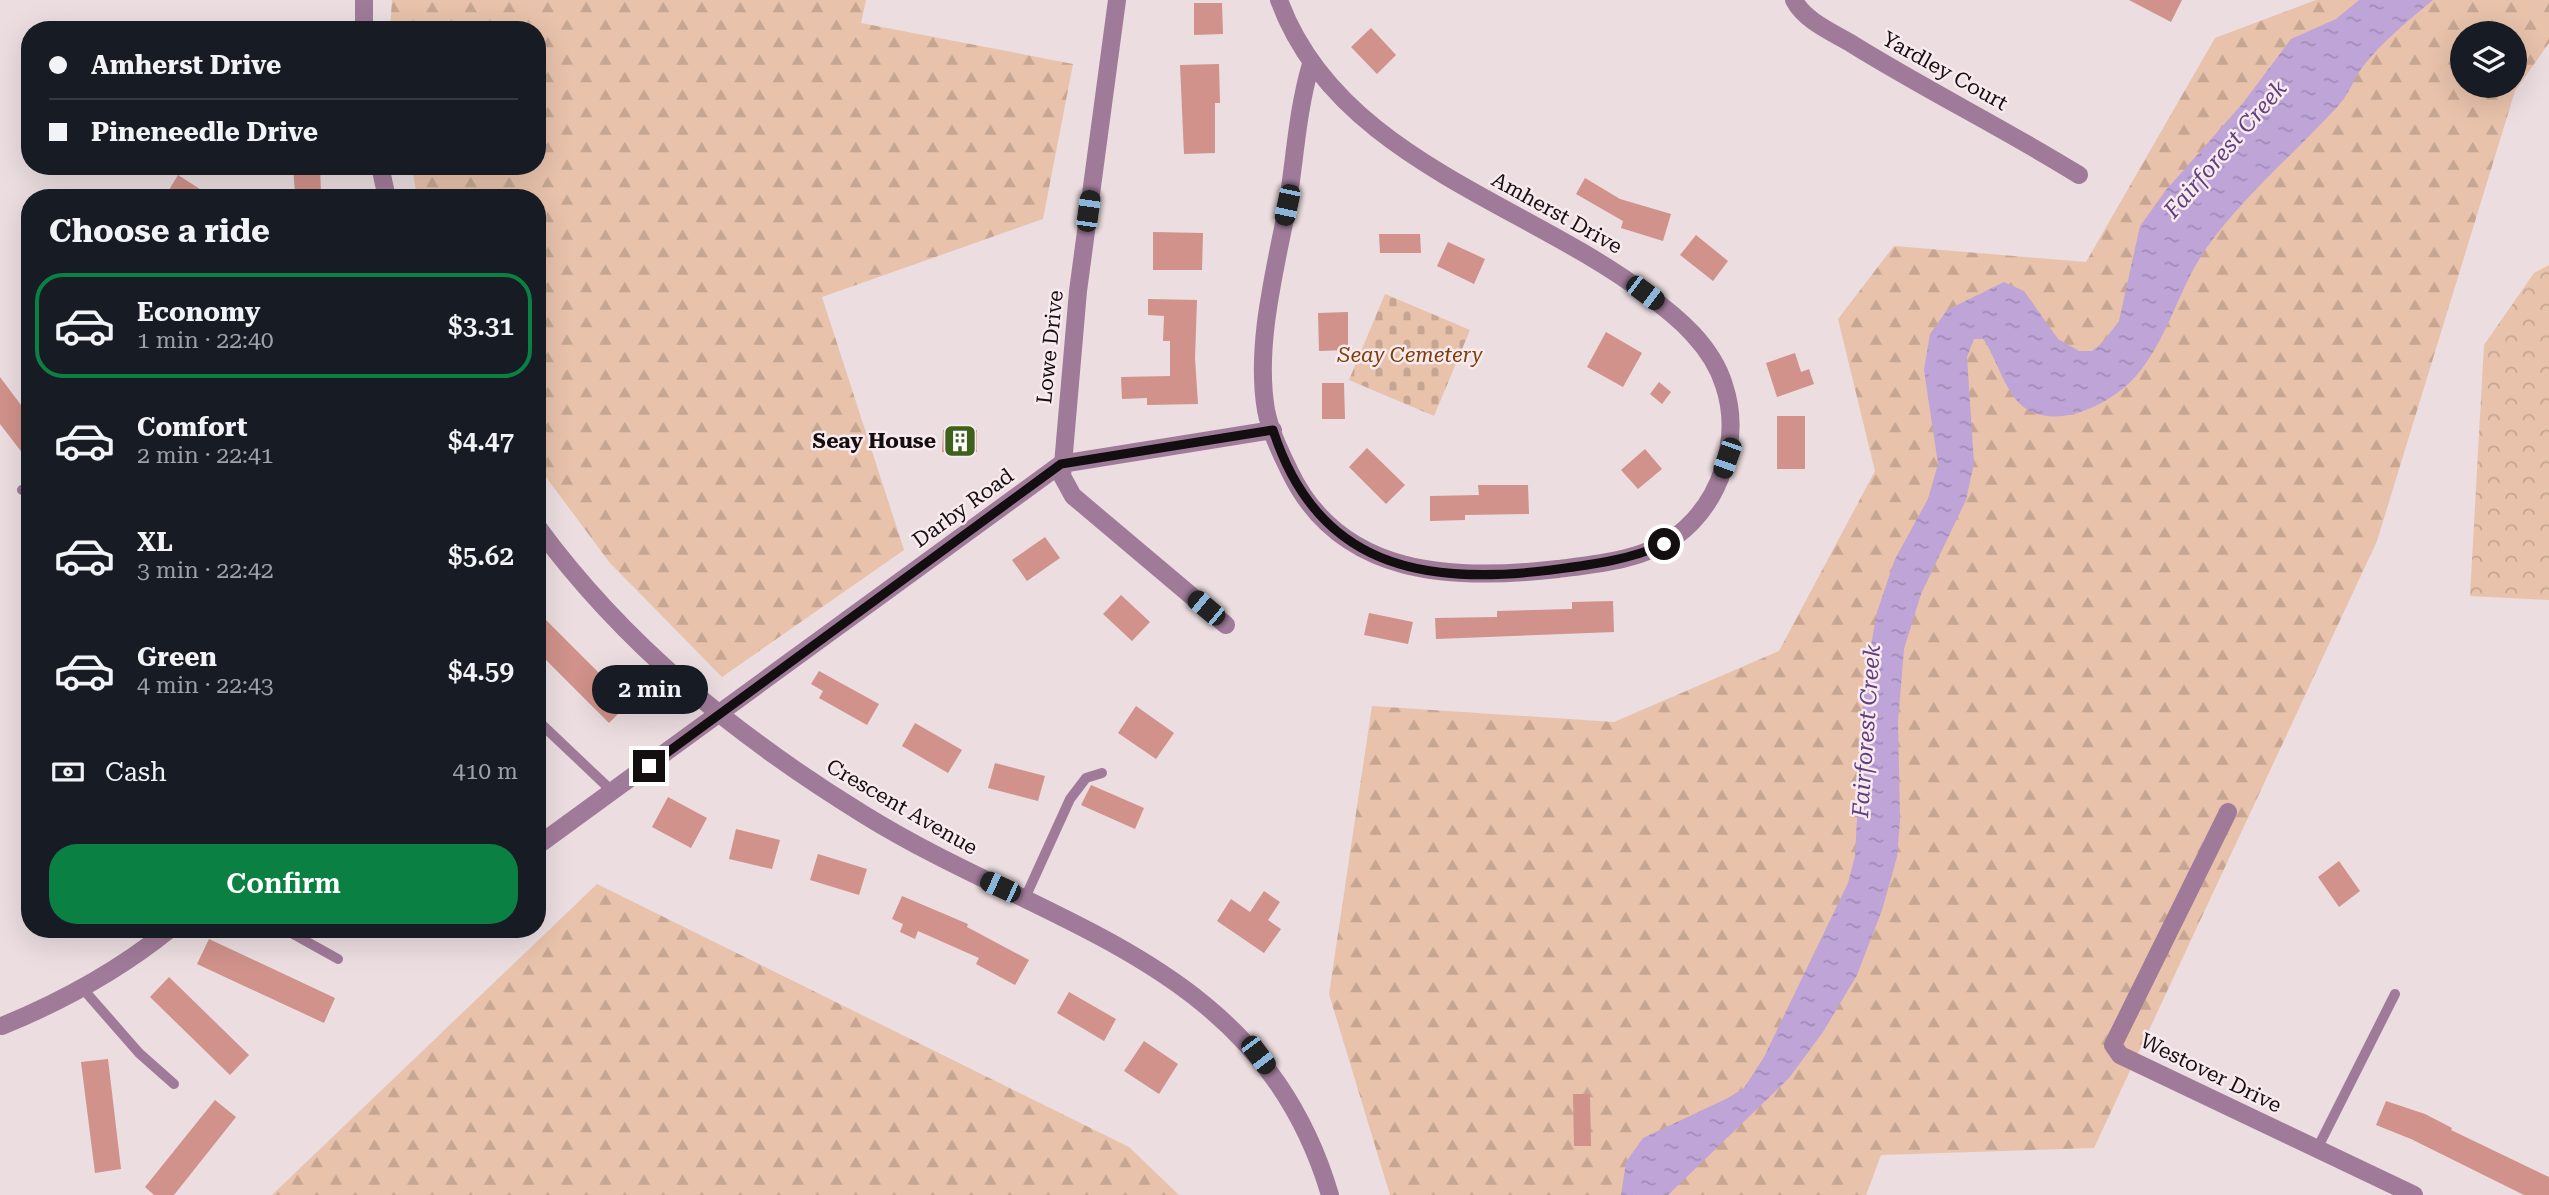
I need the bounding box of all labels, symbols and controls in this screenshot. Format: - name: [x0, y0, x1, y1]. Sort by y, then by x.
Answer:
- map controls: [2450, 21, 2527, 98]
- button: layers: [2450, 21, 2527, 98]
- street label: Yardley Court: [1878, 27, 2012, 115]
- text: Amherst Drive: [91, 50, 281, 80]
- water label: Fairforest Creek: [2158, 75, 2293, 224]
- text: Pineneedle Drive: [91, 117, 318, 147]
- street label: Amherst Drive: [1488, 167, 1626, 259]
- car: [1273, 182, 1302, 228]
- car: [1075, 189, 1102, 233]
- text: Choose a ride: [49, 212, 270, 250]
- car: [1622, 272, 1669, 314]
- street label: Lowe Drive: [1032, 289, 1068, 405]
- icon: car: [53, 294, 116, 357]
- text: Economy: [137, 297, 260, 327]
- text: $3.31: [448, 311, 514, 341]
- text: 1 min · 22:40: [137, 327, 274, 354]
- park label: Seay Cemetery: [1337, 343, 1483, 367]
- icon: car: [53, 409, 116, 472]
- text: Comfort: [137, 412, 247, 442]
- building icon: Seay House: [941, 422, 979, 460]
- text: $4.47: [448, 426, 514, 456]
- place label: Seay House: [813, 429, 936, 453]
- car: [1711, 435, 1744, 481]
- text: 2 min · 22:41: [137, 442, 274, 469]
- street label: Darby Road: [908, 463, 1018, 553]
- icon: car: [53, 524, 116, 587]
- text: XL: [137, 527, 173, 557]
- route start: [1648, 528, 1680, 560]
- text: $5.62: [448, 541, 514, 571]
- text: 3 min · 22:42: [137, 557, 274, 584]
- car: [1184, 586, 1229, 630]
- icon: car: [53, 639, 116, 702]
- text: Green: [137, 642, 217, 672]
- water label: Fairforest Creek: [1847, 643, 1886, 819]
- text: $4.59: [448, 656, 514, 686]
- callout: 2 min: [591, 664, 707, 714]
- text: 4 min · 22:43: [137, 672, 274, 699]
- text: 2 min: [618, 676, 682, 703]
- route end: [633, 750, 665, 782]
- icon: cash: [49, 753, 87, 791]
- street label: Crescent Avenue: [822, 754, 982, 860]
- text: Cash: [105, 757, 167, 787]
- text: 410 m: [453, 758, 518, 785]
- button: Confirm: [49, 844, 518, 924]
- car: [977, 869, 1024, 905]
- street label: Westover Drive: [2136, 1028, 2286, 1118]
- car: [1237, 1032, 1280, 1078]

